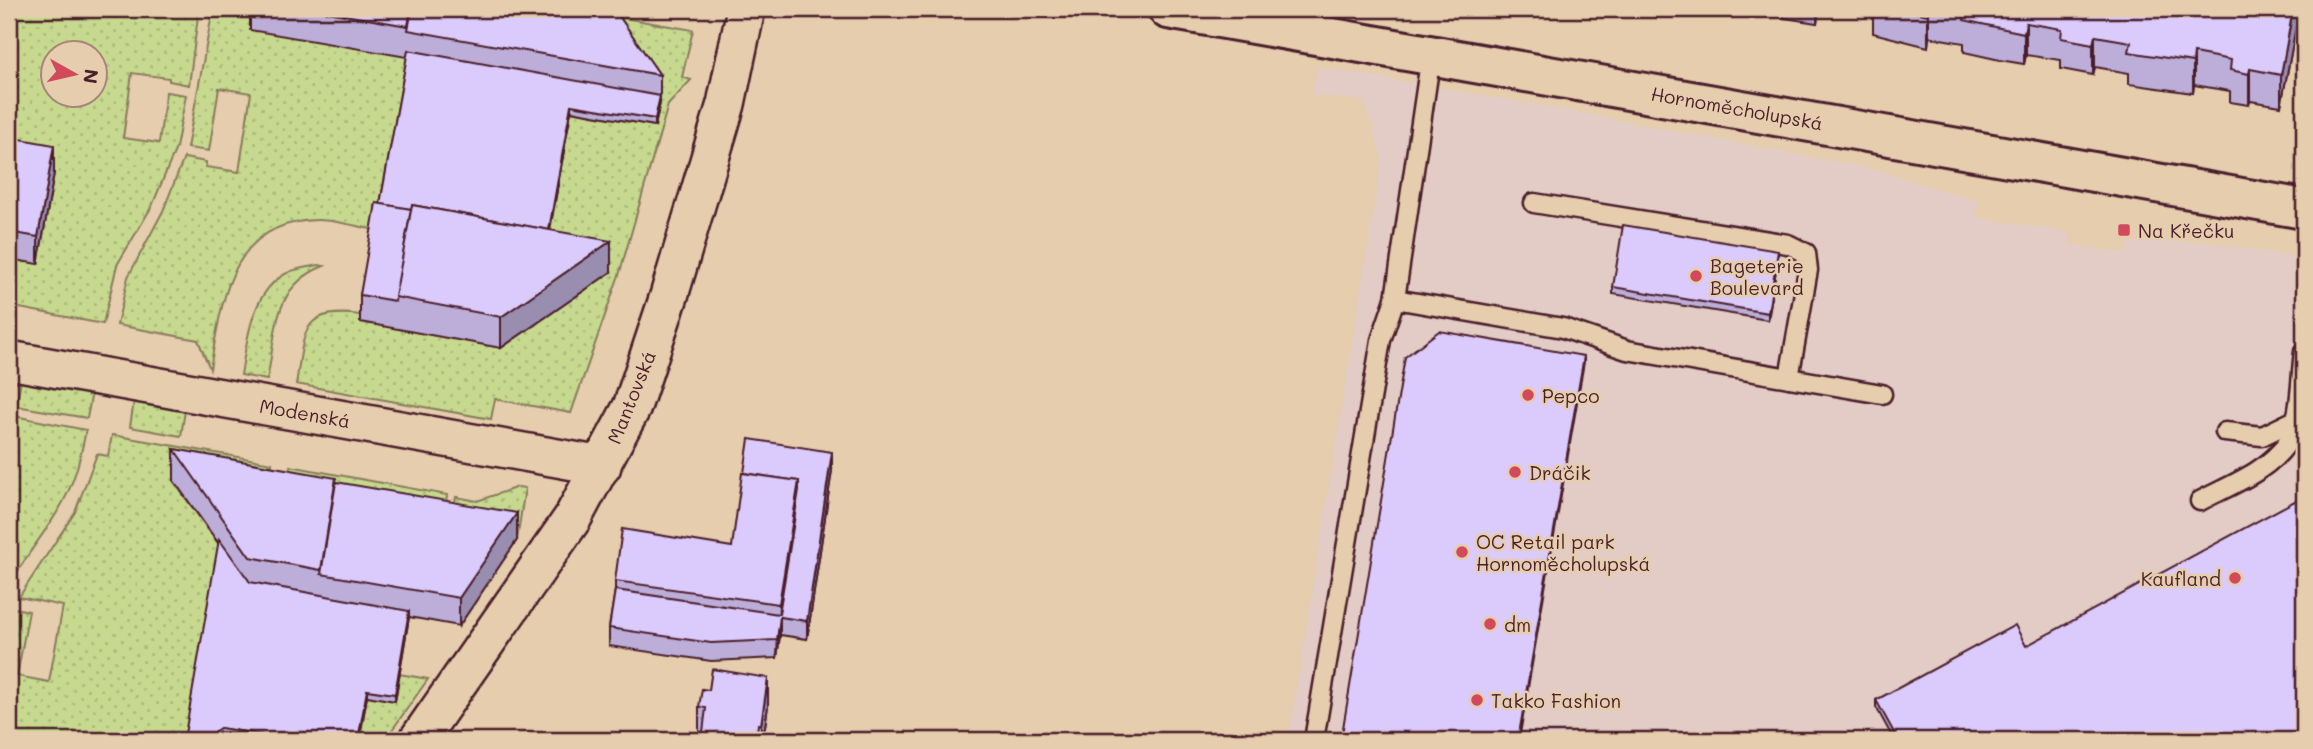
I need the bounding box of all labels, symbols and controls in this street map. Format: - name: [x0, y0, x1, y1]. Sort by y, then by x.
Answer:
- north arrow: [38, 38, 108, 108]
- text: N: [78, 68, 105, 85]
- street label: Hornoměcholupská: [1649, 81, 1825, 135]
- place label: Na Křečku: [2138, 218, 2234, 243]
- marker: Na Křečku: [2116, 222, 2132, 238]
- place label: Bageterie Boulevard: [1710, 253, 1804, 300]
- marker: Bageterie Boulevard: [1688, 268, 1704, 284]
- street label: Mantovská: [601, 347, 661, 447]
- place label: Pepco: [1542, 383, 1600, 408]
- marker: Pepco: [1520, 387, 1536, 403]
- street label: Modenská: [258, 393, 352, 433]
- place label: Dráčik: [1529, 460, 1591, 485]
- marker: Dráčik: [1507, 464, 1523, 480]
- place label: OC Retail park Hornoměcholupská: [1476, 529, 1650, 576]
- marker: OC Retail park Hornoměcholupská: [1454, 544, 1470, 560]
- place label: Kaufland: [2141, 566, 2221, 591]
- marker: Kaufland: [2227, 570, 2243, 586]
- place label: dm: [1504, 612, 1531, 637]
- marker: dm: [1482, 616, 1498, 632]
- place label: Takko Fashion: [1491, 688, 1621, 713]
- marker: Takko Fashion: [1469, 692, 1485, 708]

